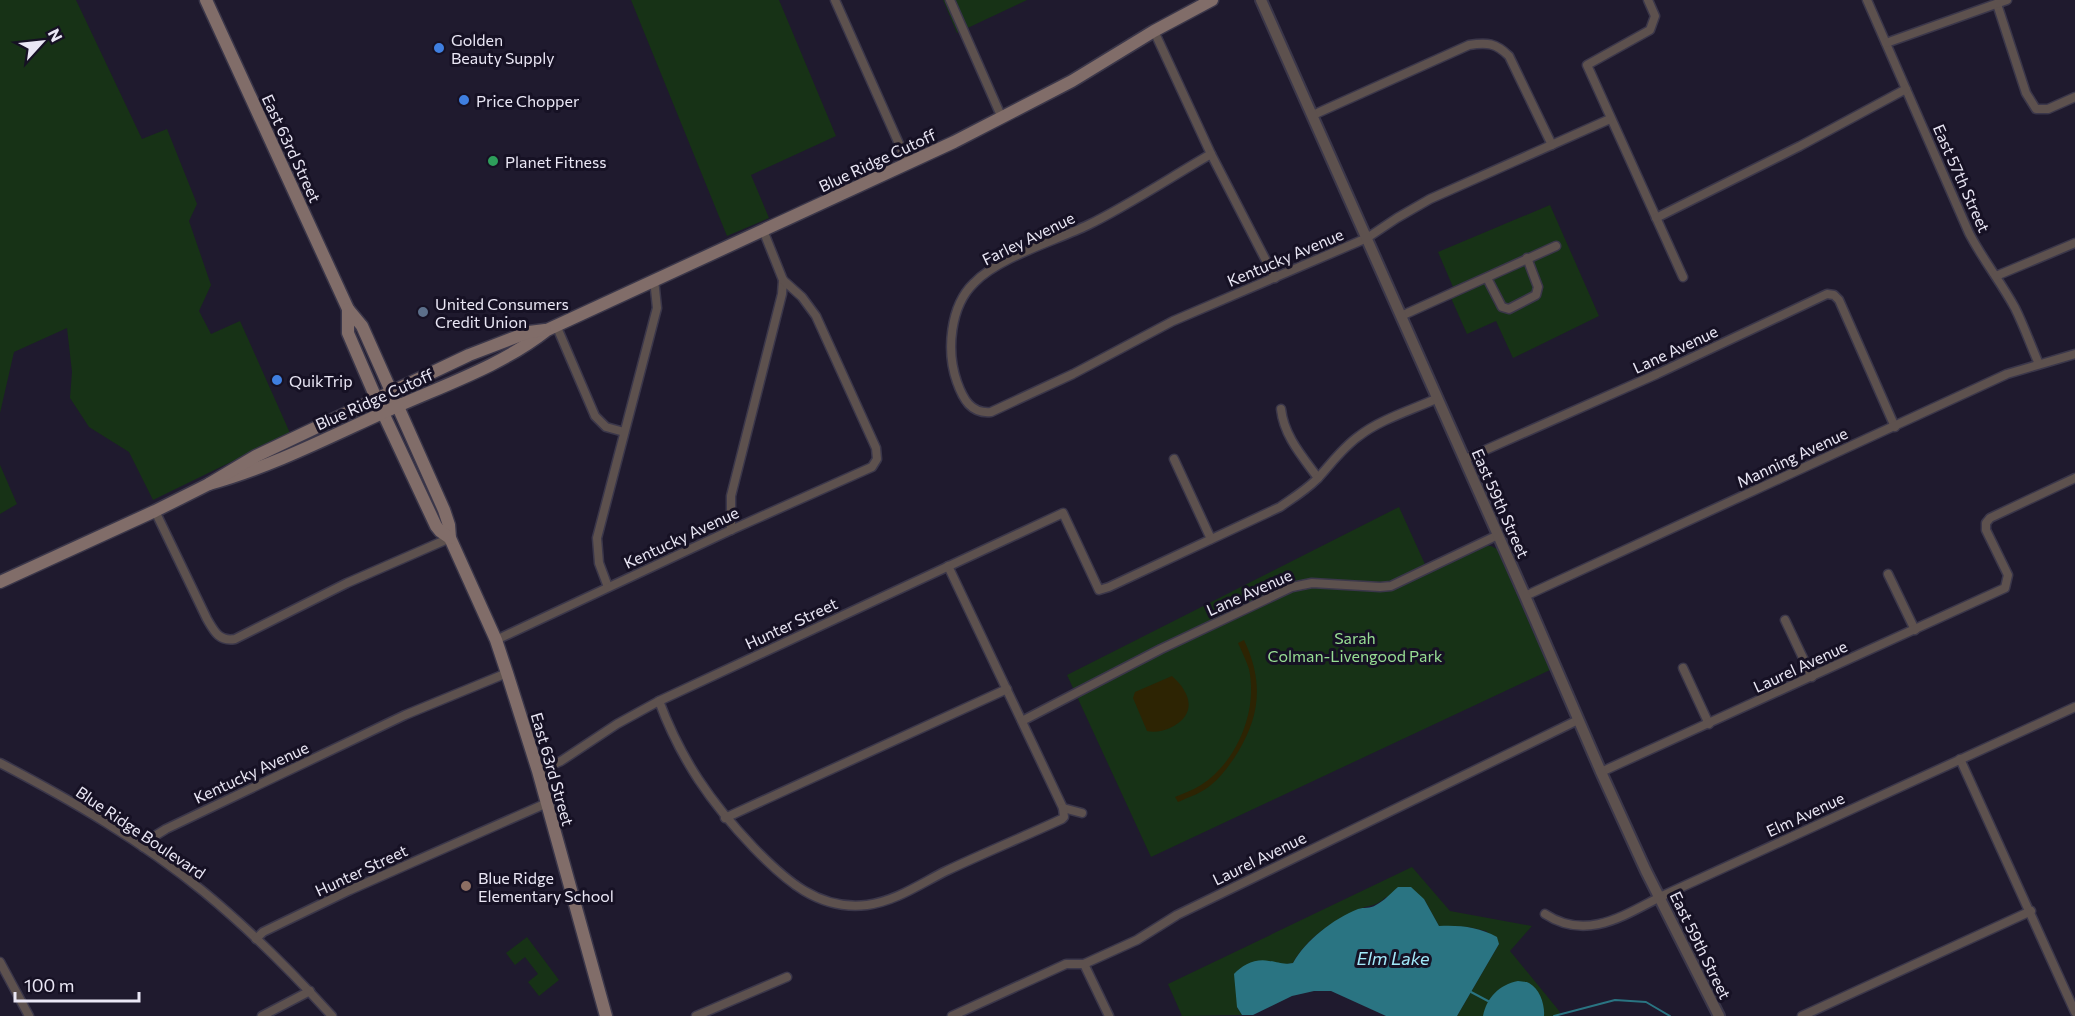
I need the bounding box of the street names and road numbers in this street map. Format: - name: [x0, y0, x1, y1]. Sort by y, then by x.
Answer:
- street label: East 63rd Street: [259, 91, 326, 206]
- street label: East 57th Street: [1930, 121, 1995, 235]
- street label: Blue Ridge Cutoff: [815, 124, 939, 195]
- street label: Farley Avenue: [979, 207, 1077, 269]
- street label: Kentucky Avenue: [1224, 224, 1346, 290]
- street label: Lane Avenue: [1630, 321, 1720, 377]
- street label: Blue Ridge Cutoff: [312, 364, 437, 434]
- street label: Manning Avenue: [1734, 423, 1850, 491]
- street label: East 59th Street: [1468, 445, 1534, 561]
- street label: Kentucky Avenue: [621, 502, 741, 572]
- street label: Lane Avenue: [1203, 565, 1295, 619]
- street label: Hunter Street: [742, 593, 841, 653]
- street label: Laurel Avenue: [1750, 636, 1850, 696]
- street label: East 63rd Street: [528, 710, 578, 828]
- street label: Kentucky Avenue: [191, 737, 311, 807]
- street label: Blue Ridge Boulevard: [73, 782, 209, 882]
- street label: Elm Avenue: [1763, 788, 1847, 840]
- street label: Laurel Avenue: [1209, 827, 1309, 889]
- street label: Hunter Street: [312, 840, 411, 900]
- street label: East 59th Street: [1667, 888, 1736, 1002]

